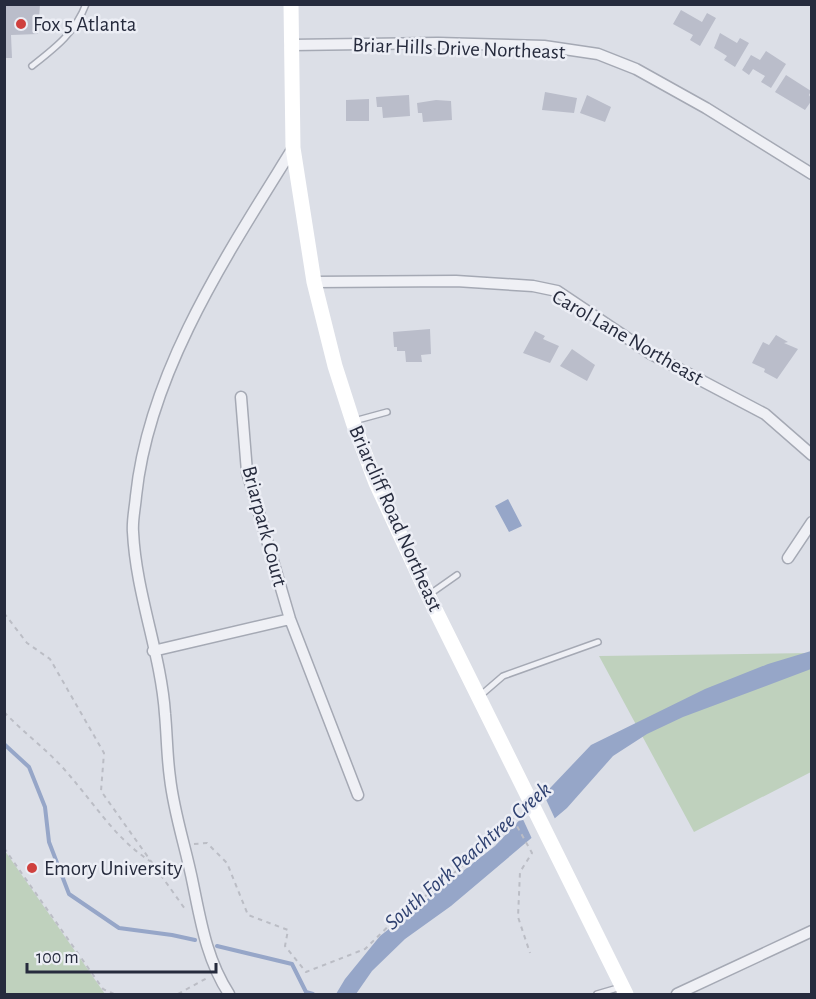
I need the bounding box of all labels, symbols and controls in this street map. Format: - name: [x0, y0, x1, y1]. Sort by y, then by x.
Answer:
- place label: Fox 5 Atlanta: [33, 14, 137, 35]
- marker: Fox 5 Atlanta: [14, 17, 28, 31]
- street label: Briar Hills Drive Northeast: [352, 34, 566, 63]
- street label: Carol Lane Northeast: [549, 286, 707, 389]
- street label: Briarcliff Road Northeast: [345, 422, 446, 615]
- street label: Briarpark Court: [238, 464, 291, 589]
- water label: South Fork Peachtree Creek: [380, 778, 555, 934]
- place label: Emory University: [44, 858, 183, 879]
- marker: Emory University: [25, 861, 39, 875]
- scale bar: [27, 936, 216, 974]
- text: 100 m: [36, 949, 79, 967]

